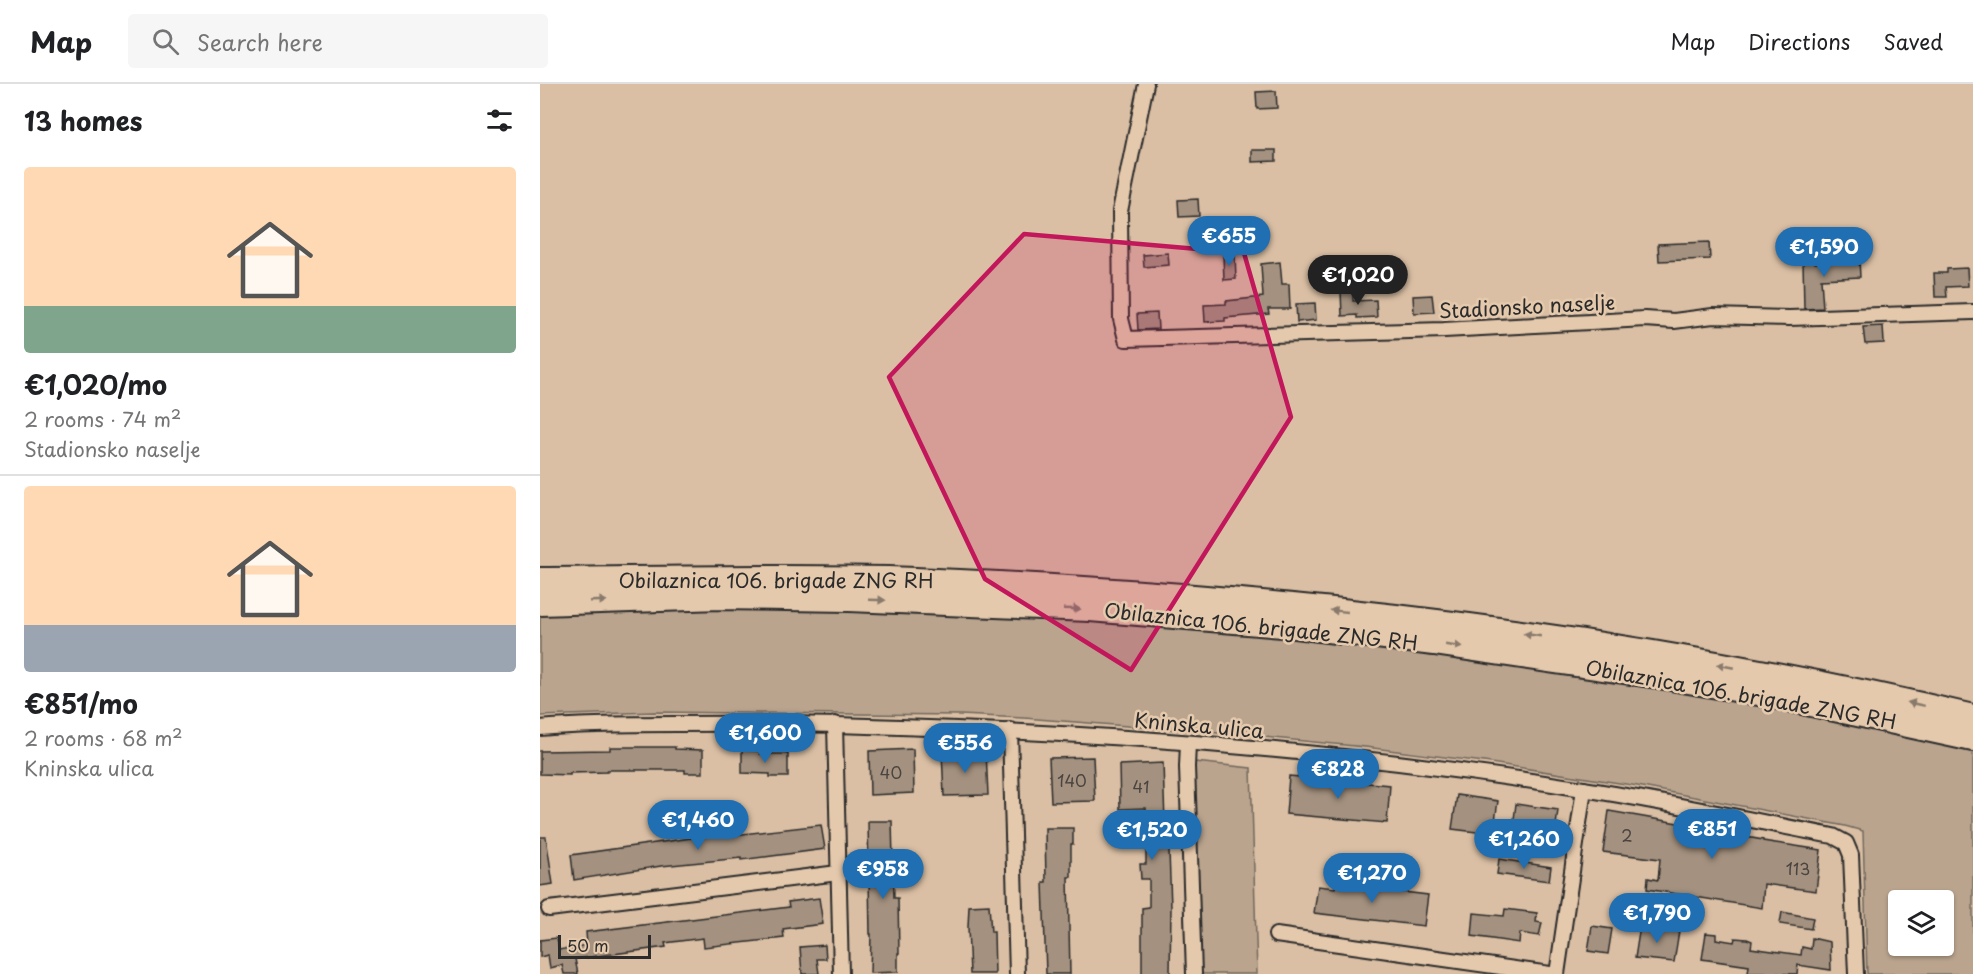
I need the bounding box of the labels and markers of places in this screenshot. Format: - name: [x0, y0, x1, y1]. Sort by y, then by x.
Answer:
- pin: €655: [1193, 216, 1265, 267]
- pin: €1,590: [1775, 227, 1873, 278]
- pin: €1,020: [1309, 255, 1407, 306]
- pin: €1,600: [716, 713, 814, 764]
- pin: €556: [929, 723, 1001, 774]
- pin: €828: [1302, 749, 1374, 800]
- pin: €1,460: [649, 800, 747, 851]
- pin: €851: [1676, 809, 1748, 860]
- pin: €1,520: [1103, 810, 1201, 861]
- pin: €1,260: [1475, 819, 1573, 870]
- pin: €958: [847, 849, 919, 900]
- pin: €1,270: [1323, 853, 1421, 904]
- pin: €1,790: [1608, 893, 1706, 944]

